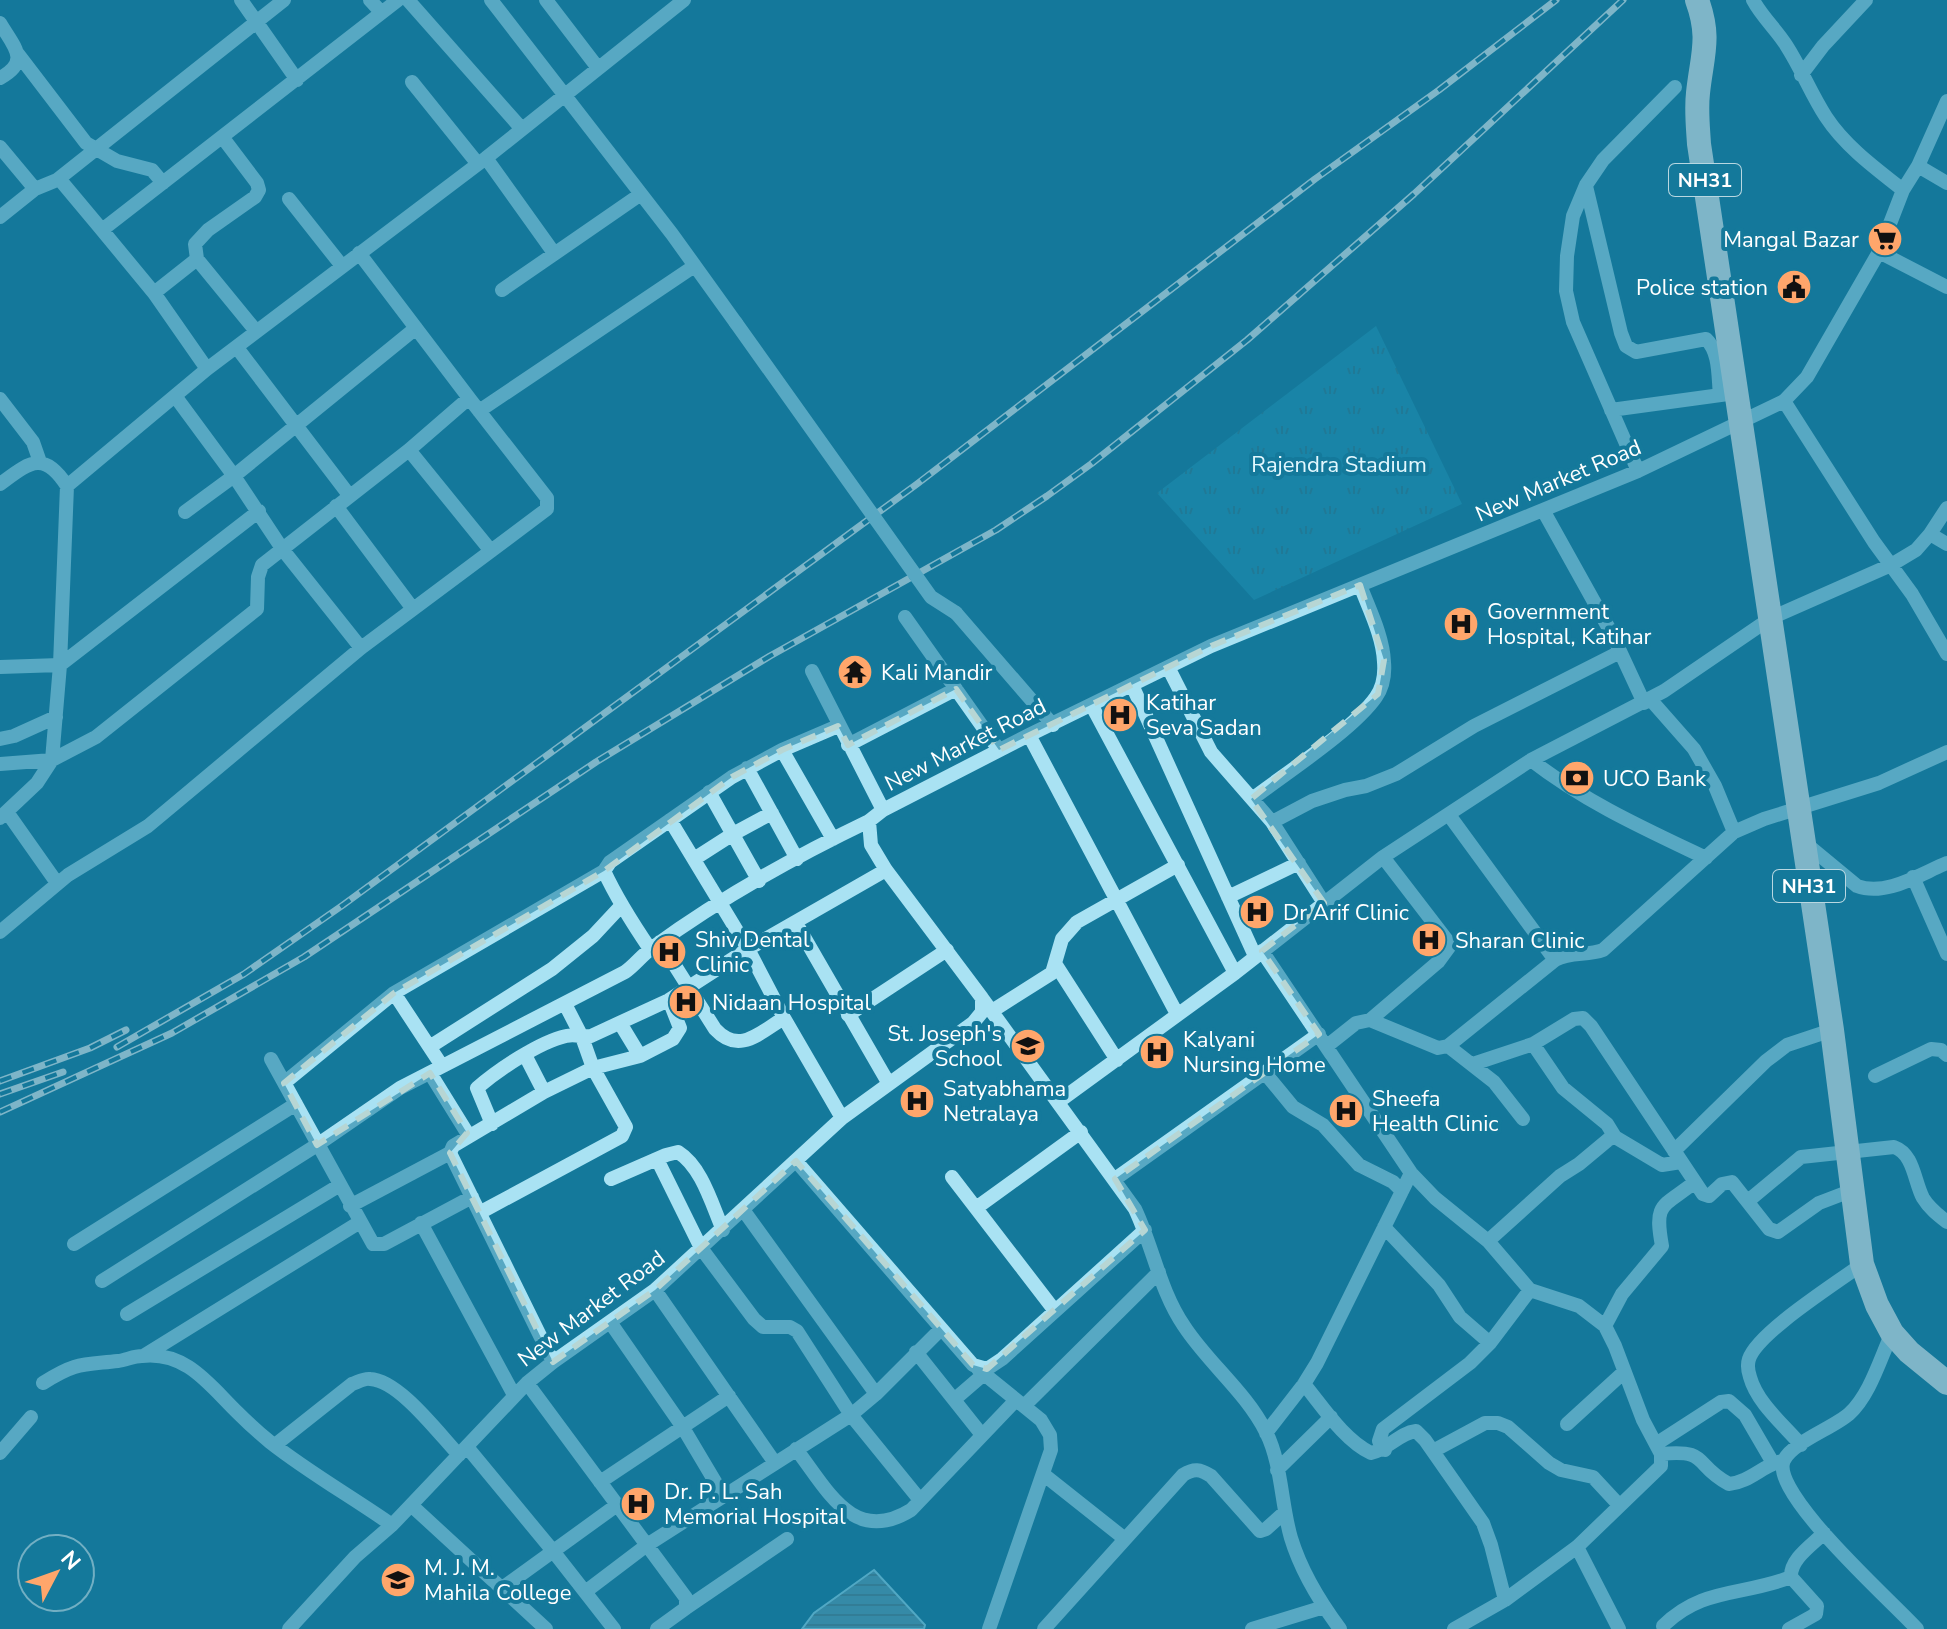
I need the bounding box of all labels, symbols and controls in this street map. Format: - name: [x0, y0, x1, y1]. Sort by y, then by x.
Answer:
- road number: NH31: [1669, 164, 1741, 196]
- supermarket icon: Mangal Bazar: [1866, 220, 1904, 258]
- place label: Mangal Bazar: [1723, 225, 1859, 255]
- public building icon: Police station: [1775, 268, 1813, 306]
- place label: Police station: [1636, 273, 1768, 303]
- street label: New Market Road: [1471, 432, 1646, 529]
- park label: Rajendra Stadium: [1251, 450, 1427, 480]
- place label: Government Hospital, Katihar: [1487, 597, 1652, 652]
- hospital icon: Government Hospital, Katihar: [1442, 605, 1480, 643]
- temple icon: Kali Mandir: [836, 653, 874, 691]
- place label: Kali Mandir: [881, 658, 993, 688]
- place label: Katihar Seva Sadan: [1146, 688, 1262, 743]
- street label: New Market Road: [880, 691, 1051, 799]
- hospital icon: Katihar Seva Sadan: [1101, 696, 1139, 734]
- bank icon: UCO Bank: [1558, 759, 1596, 797]
- place label: UCO Bank: [1603, 764, 1707, 794]
- road number: NH31: [1773, 870, 1845, 902]
- hospital icon: Dr Arif Clinic: [1238, 893, 1276, 931]
- place label: Dr Arif Clinic: [1283, 898, 1409, 928]
- hospital icon: Sharan Clinic: [1410, 921, 1448, 959]
- place label: Shiv Dental Clinic: [695, 925, 810, 980]
- place label: Sharan Clinic: [1455, 926, 1584, 956]
- hospital icon: Shiv Dental Clinic: [650, 933, 688, 971]
- hospital icon: Nidaan Hospital: [667, 983, 705, 1021]
- place label: Nidaan Hospital: [712, 988, 872, 1018]
- place label: St. Joseph's School: [887, 1019, 1002, 1074]
- place label: Kalyani Nursing Home: [1183, 1025, 1326, 1080]
- school or university icon: St. Joseph's School: [1009, 1027, 1047, 1065]
- hospital icon: Kalyani Nursing Home: [1138, 1033, 1176, 1071]
- place label: Satyabhama Netralaya: [943, 1074, 1066, 1129]
- hospital icon: Satyabhama Netralaya: [898, 1082, 936, 1120]
- place label: Sheefa Health Clinic: [1372, 1084, 1498, 1139]
- hospital icon: Sheefa Health Clinic: [1327, 1092, 1365, 1130]
- street label: New Market Road: [512, 1243, 671, 1374]
- place label: Dr. P. L. Sah Memorial Hospital: [664, 1477, 846, 1532]
- hospital icon: Dr. P. L. Sah Memorial Hospital: [619, 1485, 657, 1523]
- north arrow: [16, 1533, 96, 1613]
- text: N: [54, 1544, 87, 1577]
- place label: M. J. M. Mahila College: [424, 1553, 571, 1608]
- school or university icon: M. J. M. Mahila College: [379, 1561, 417, 1599]

